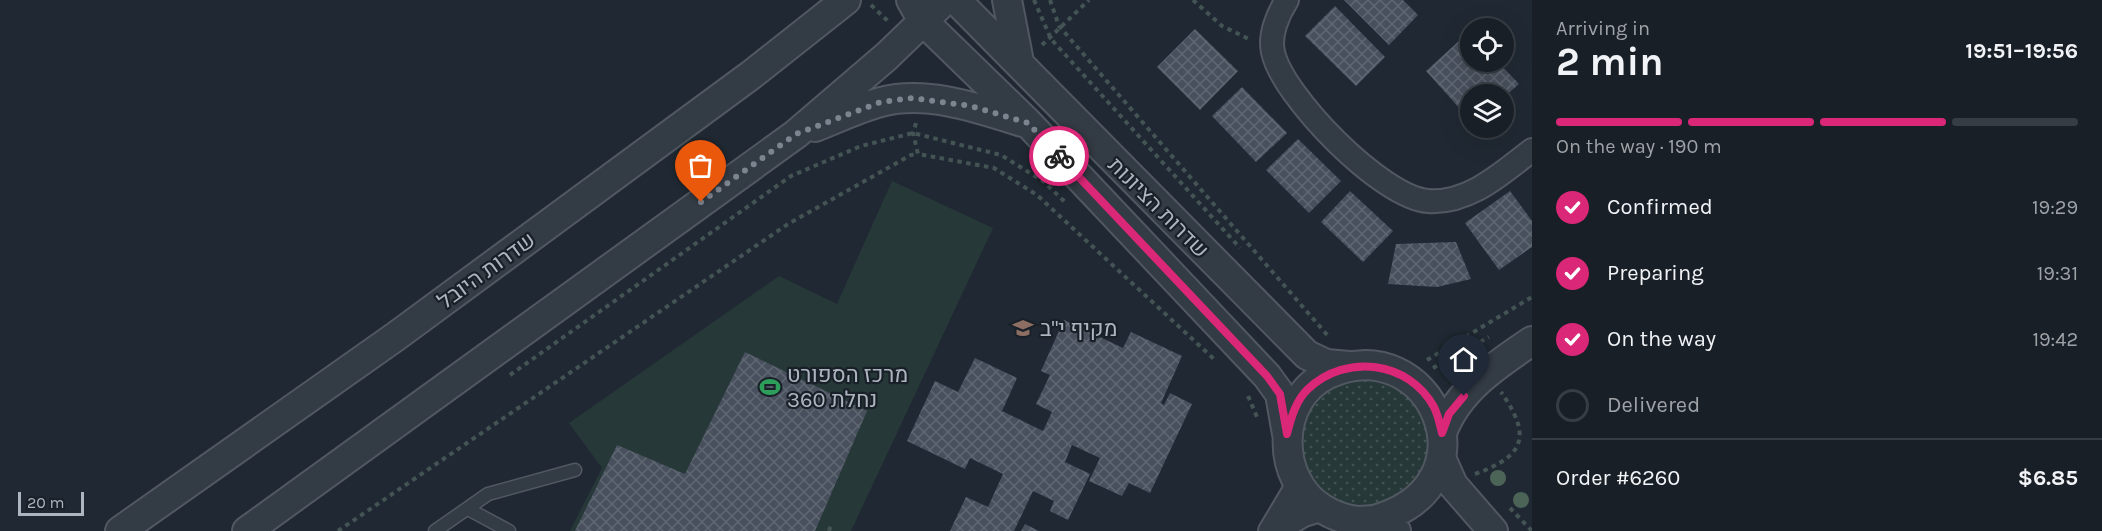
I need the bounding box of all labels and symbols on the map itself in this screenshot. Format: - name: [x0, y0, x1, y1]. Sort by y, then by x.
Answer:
- courier: [1029, 126, 1089, 186]
- pin: [675, 140, 726, 202]
- street label: שדרות הציונות: [1103, 152, 1214, 263]
- street label: שדרות היובל: [433, 227, 540, 315]
- school or university icon: מקיף י"ב: [1011, 316, 1035, 340]
- place label: מקיף י"ב: [1040, 316, 1117, 342]
- pin: [1438, 334, 1489, 396]
- place label: מרכז הספורט 360 נחלת: [787, 362, 908, 413]
- sports icon: מרכז הספורט 360 נחלת: [758, 375, 782, 399]
- scale bar: [18, 489, 84, 516]

